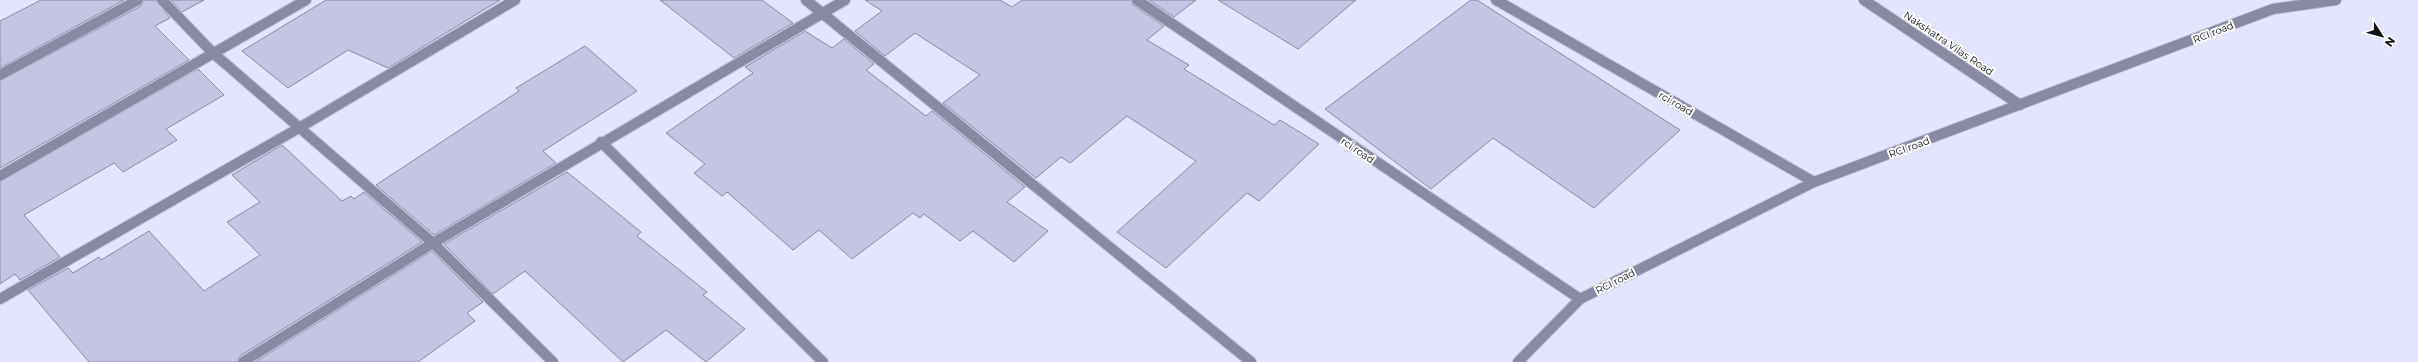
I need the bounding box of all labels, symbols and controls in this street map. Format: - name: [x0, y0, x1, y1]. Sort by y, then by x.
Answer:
- street label: Nakshatra Vilas Road: [1901, 9, 1996, 78]
- north arrow: [2362, 16, 2402, 56]
- street label: RCI road: [2191, 19, 2235, 46]
- text: N: [2382, 34, 2398, 50]
- street label: rci road: [1656, 88, 1695, 118]
- street label: RCI road: [1887, 134, 1931, 161]
- street label: rci road: [1339, 135, 1377, 166]
- street label: RCI road: [1593, 266, 1637, 297]

